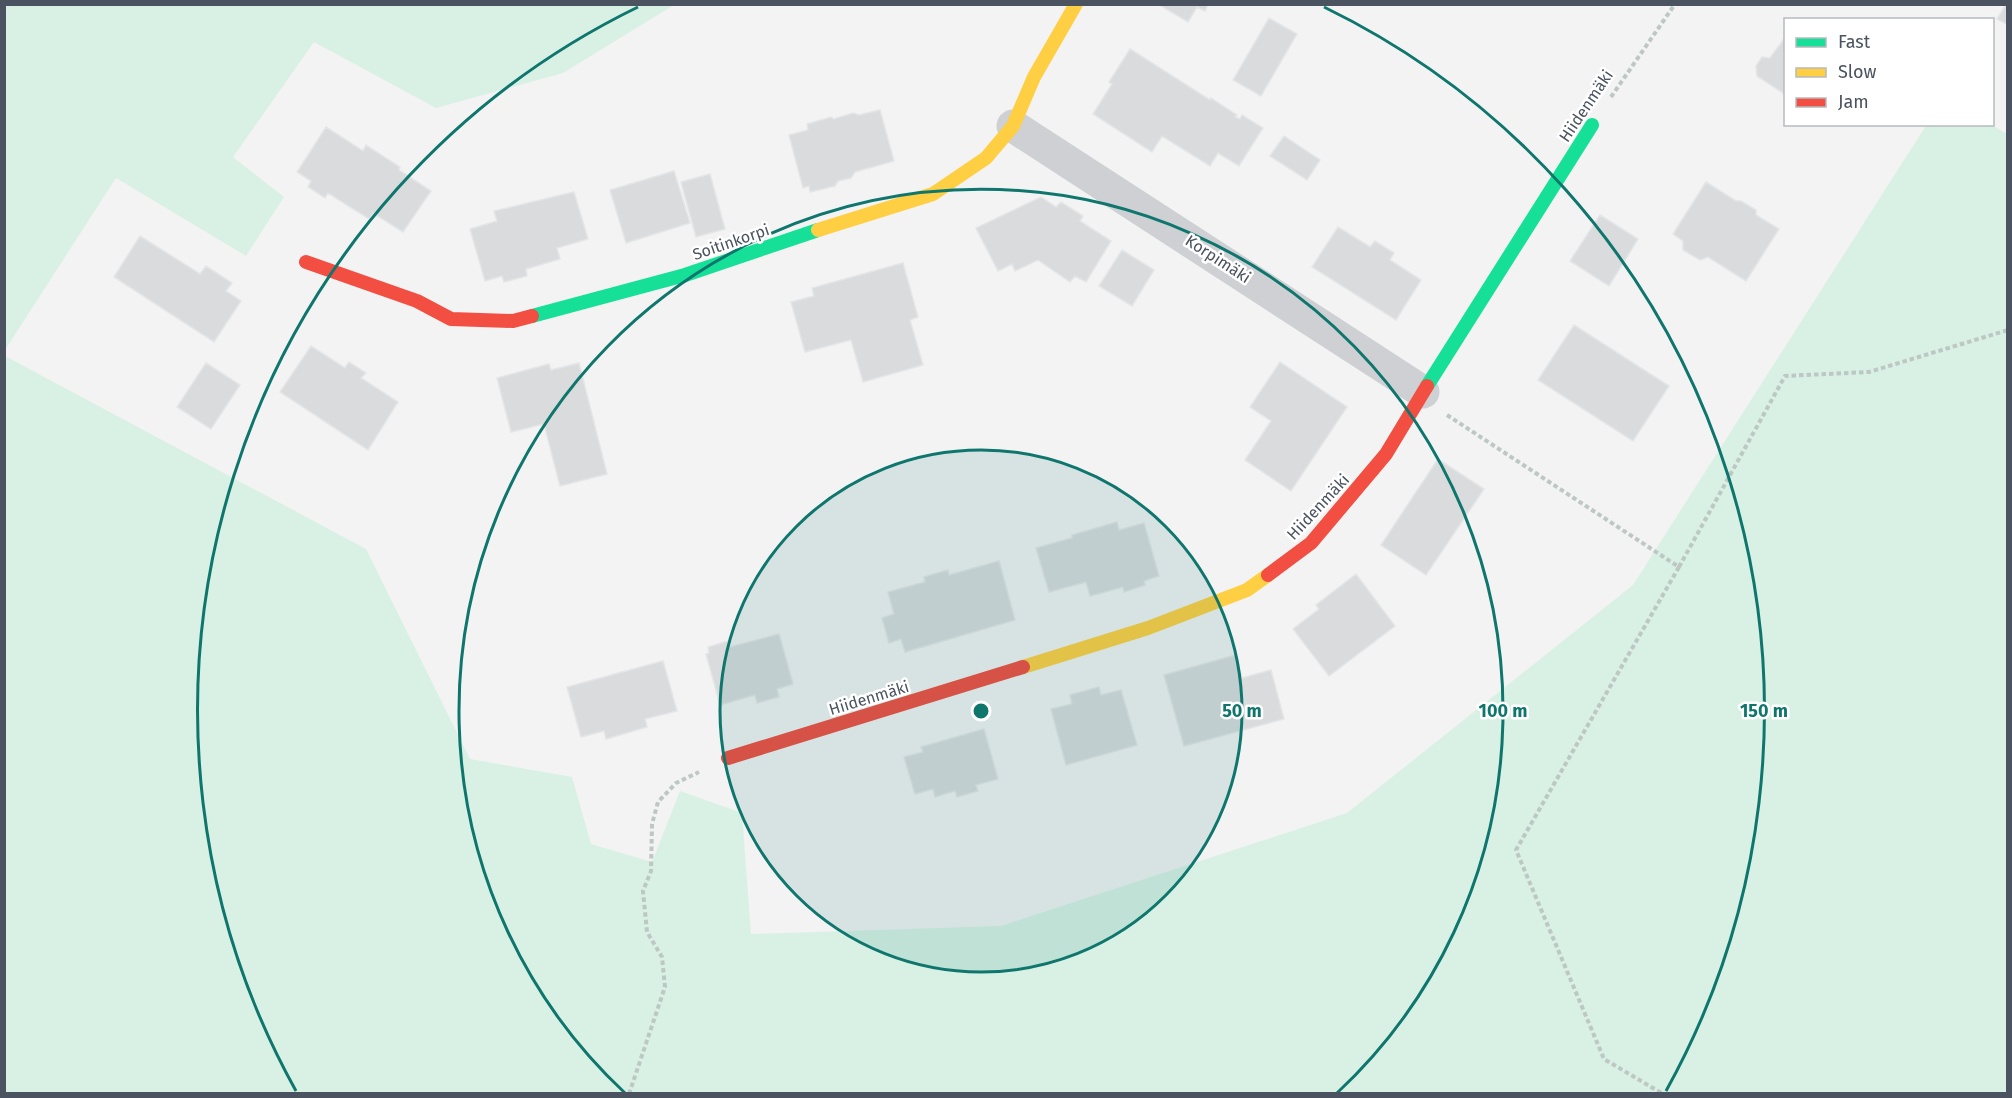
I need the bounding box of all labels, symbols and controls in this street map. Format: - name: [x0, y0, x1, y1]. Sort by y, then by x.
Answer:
- legend: [1784, 18, 1994, 126]
- text: Fast: [1838, 31, 1871, 53]
- text: Slow: [1838, 61, 1877, 83]
- street label: Hiidenmäki: [1555, 66, 1617, 146]
- text: Jam: [1838, 91, 1869, 113]
- street label: Soitinkorpi: [690, 220, 772, 264]
- street label: Korpimäki: [1182, 231, 1254, 287]
- street label: Hiidenmäki: [1283, 470, 1353, 544]
- street label: Hiidenmäki: [827, 677, 911, 719]
- text: 50 m: [1222, 700, 1262, 722]
- text: 100 m: [1479, 700, 1527, 722]
- text: 150 m: [1740, 700, 1788, 722]
- centre of rings: [971, 701, 991, 721]

